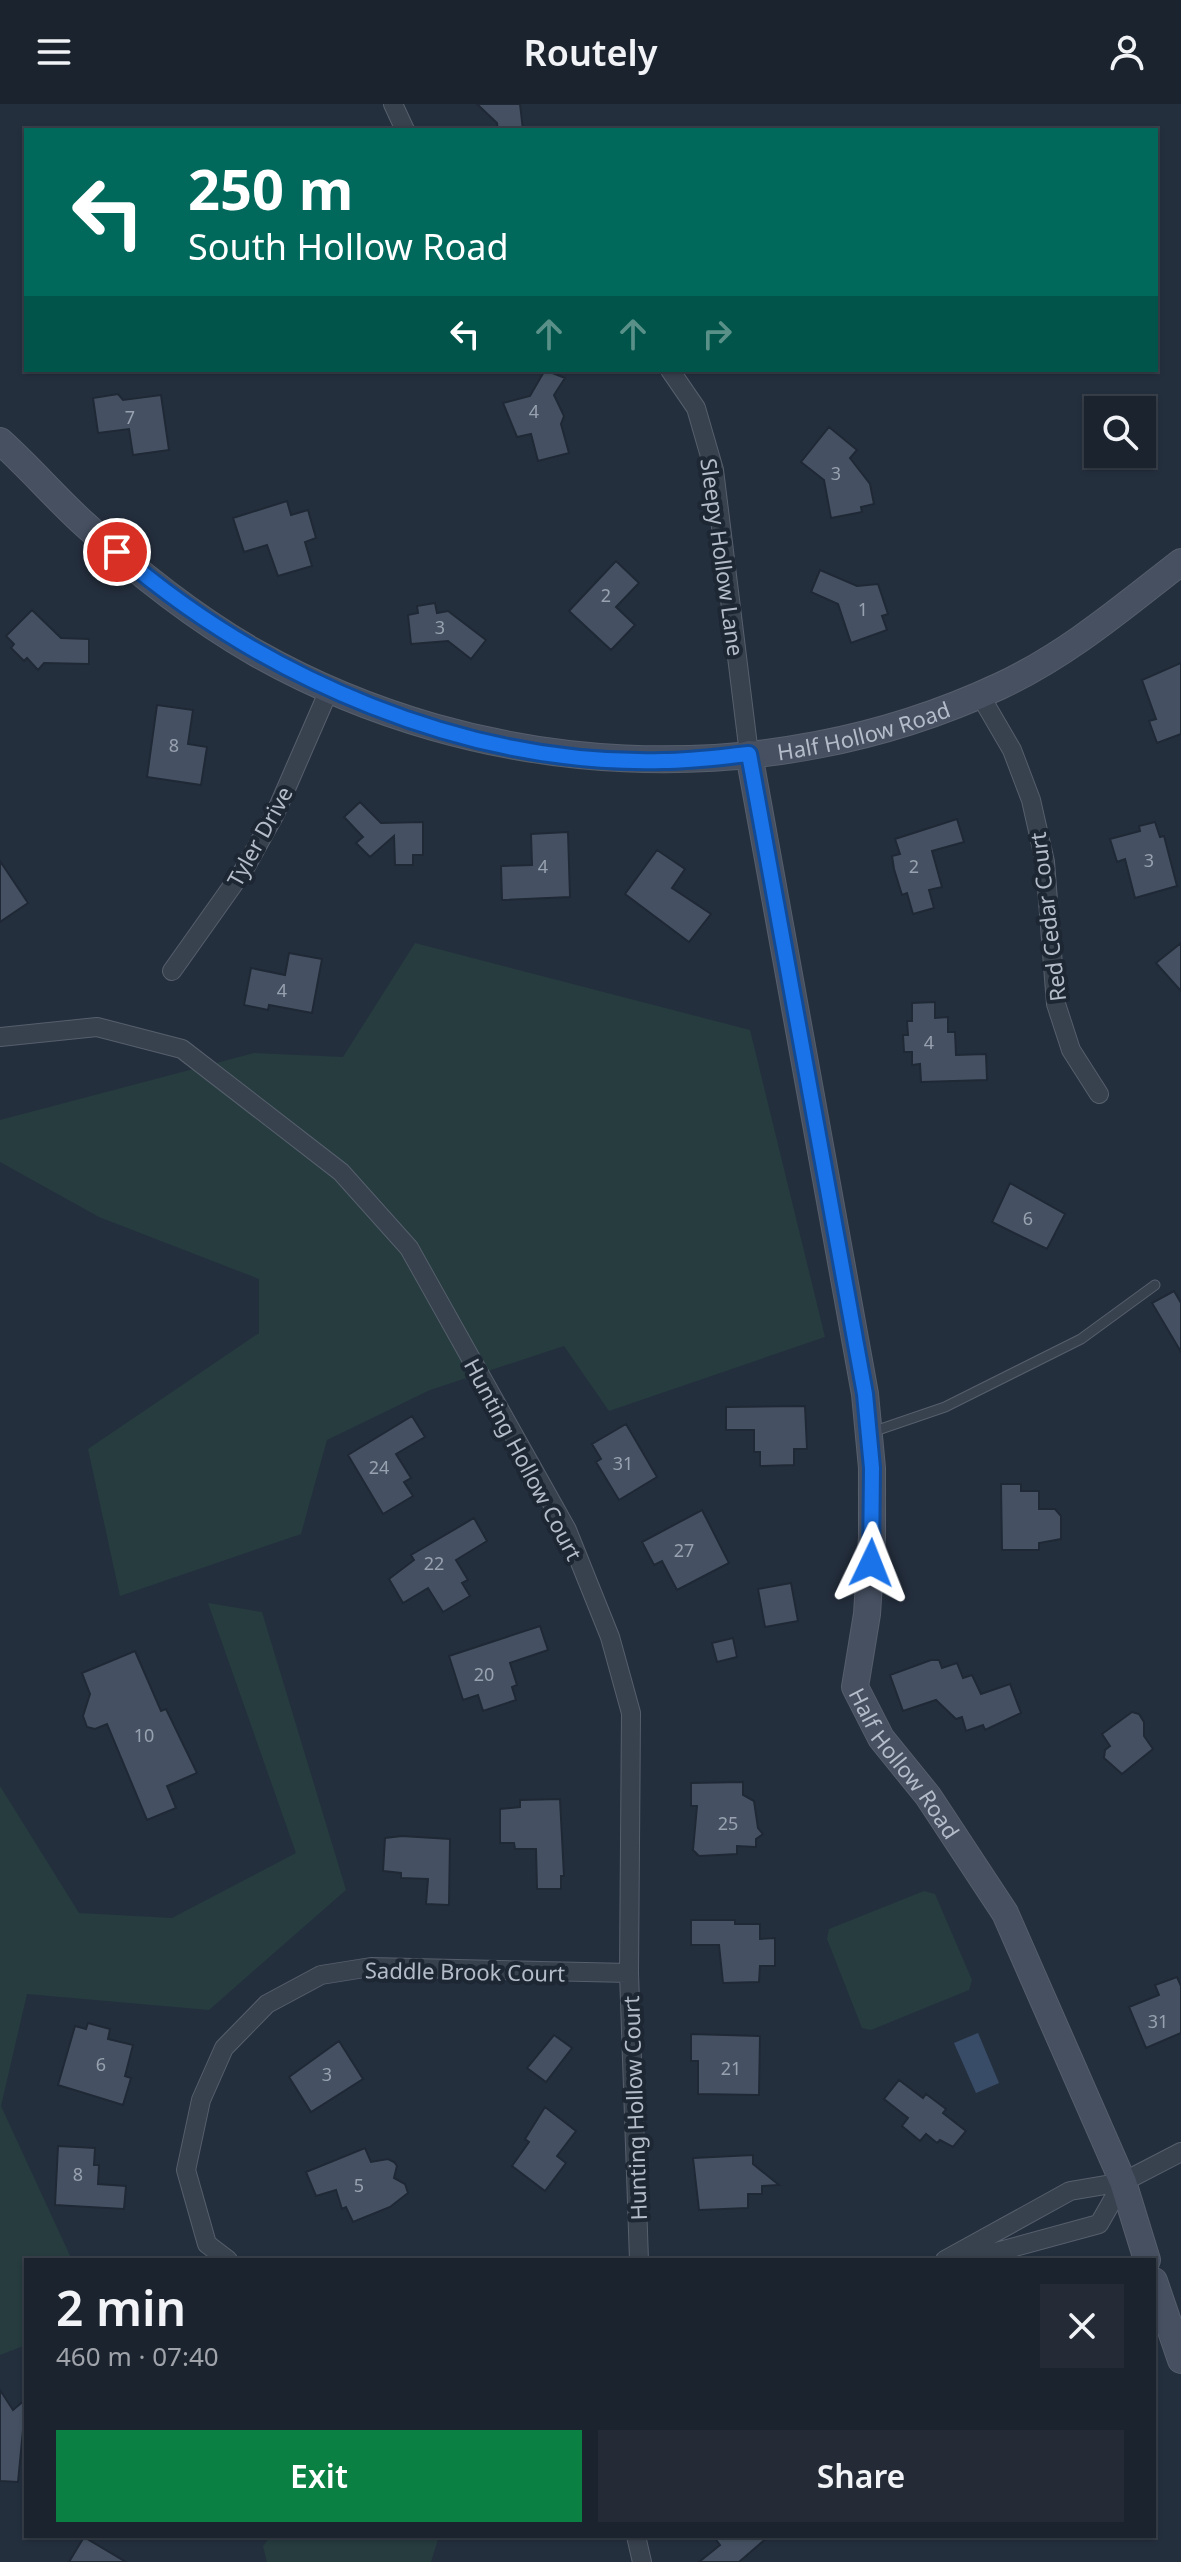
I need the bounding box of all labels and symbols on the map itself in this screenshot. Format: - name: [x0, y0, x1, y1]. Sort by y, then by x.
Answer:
- house number: 4: [529, 399, 539, 423]
- house number: 7: [125, 405, 135, 429]
- street label: Sleepy Hollow Lane: [694, 456, 752, 658]
- house number: 3: [831, 461, 841, 485]
- pin: [83, 518, 151, 586]
- house number: 2: [601, 583, 611, 607]
- house number: 1: [858, 597, 868, 621]
- house number: 3: [435, 615, 445, 639]
- street label: Half Hollow Road: [775, 694, 954, 766]
- house number: 8: [169, 733, 179, 757]
- street label: Tyler Drive: [219, 780, 299, 892]
- street label: Red Cedar Court: [1022, 831, 1072, 1003]
- house number: 3: [1144, 848, 1154, 872]
- house number: 4: [538, 854, 548, 878]
- house number: 2: [909, 854, 919, 878]
- house number: 4: [277, 978, 287, 1002]
- house number: 4: [924, 1030, 934, 1054]
- house number: 6: [1023, 1206, 1033, 1230]
- street label: Hunting Hollow Court: [458, 1353, 590, 1565]
- house number: 31: [613, 1451, 633, 1475]
- house number: 24: [369, 1455, 389, 1479]
- position arrow: [829, 1521, 913, 1605]
- house number: 27: [674, 1538, 694, 1562]
- house number: 22: [424, 1551, 444, 1575]
- house number: 20: [474, 1662, 494, 1686]
- street label: Half Hollow Road: [843, 1682, 967, 1844]
- house number: 10: [134, 1723, 154, 1747]
- house number: 25: [718, 1811, 738, 1835]
- street label: Saddle Brook Court: [365, 1954, 565, 1988]
- street label: Hunting Hollow Court: [615, 1995, 653, 2221]
- house number: 31: [1148, 2009, 1168, 2033]
- house number: 6: [96, 2052, 106, 2076]
- house number: 21: [721, 2056, 741, 2080]
- house number: 3: [322, 2062, 332, 2086]
- house number: 8: [73, 2162, 83, 2186]
- house number: 5: [354, 2173, 364, 2197]

